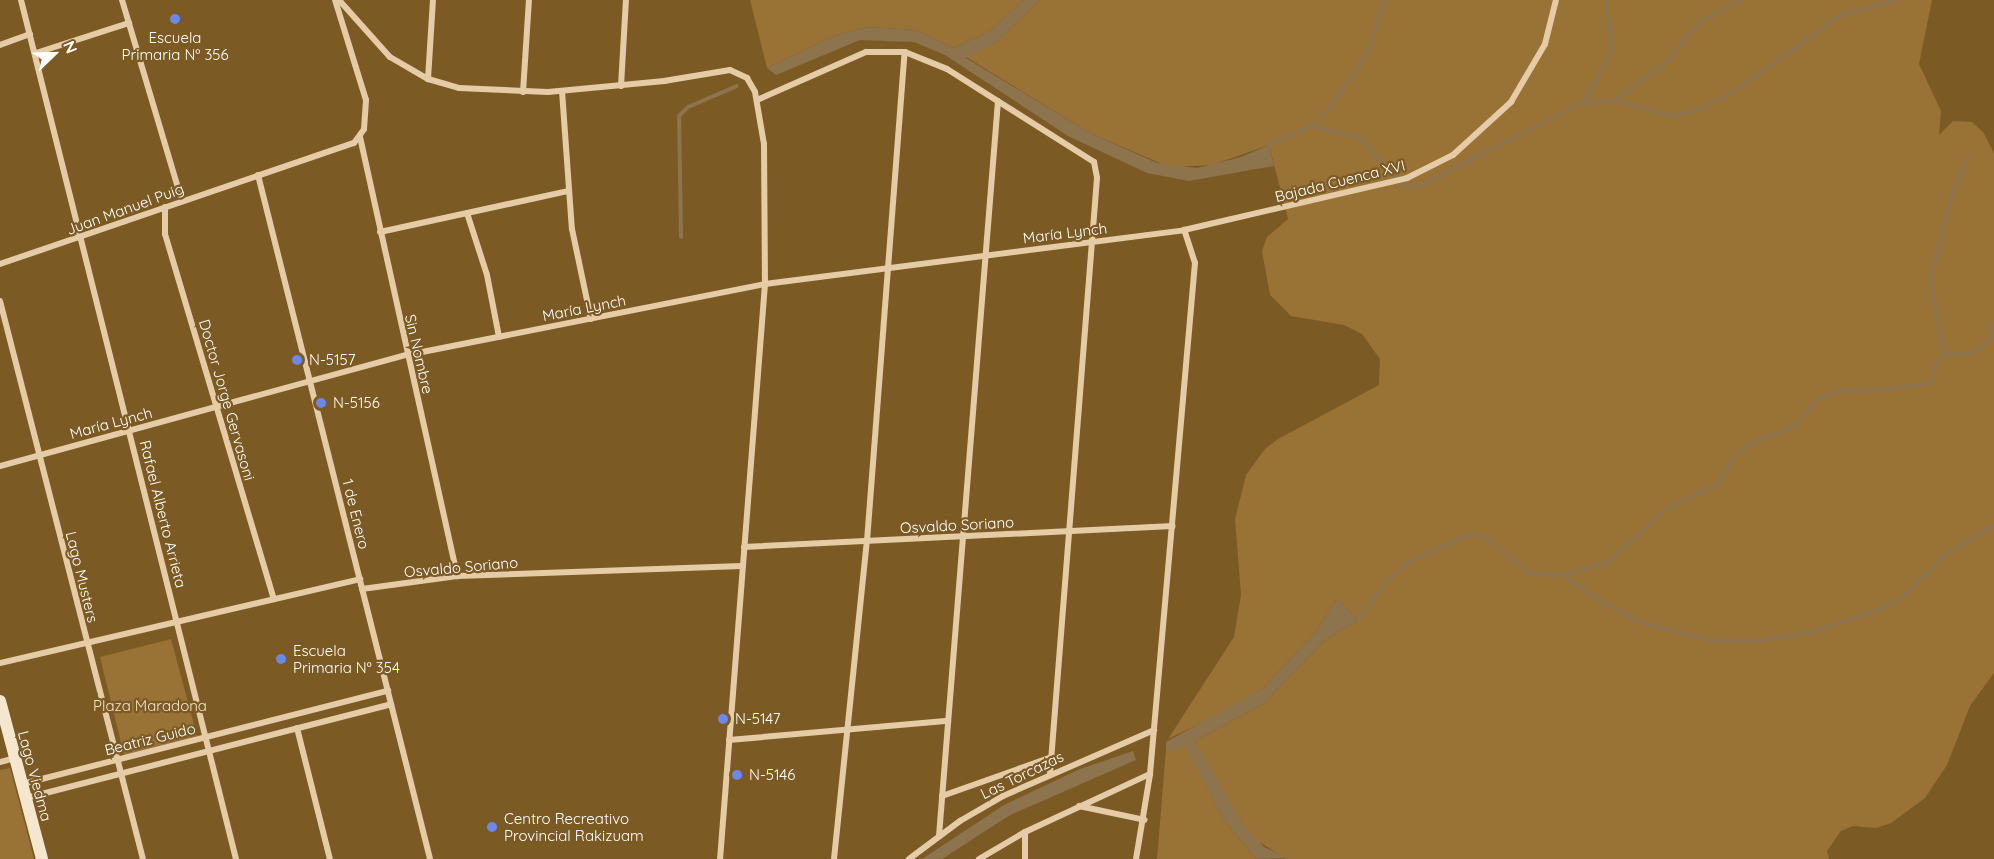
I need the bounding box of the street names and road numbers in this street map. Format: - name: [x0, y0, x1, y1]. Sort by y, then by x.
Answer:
- street label: Bajada Cuenca XVI: [1273, 156, 1407, 206]
- street label: Juan Manuel Puig: [64, 179, 186, 239]
- street label: María Lynch: [1022, 219, 1108, 247]
- street label: María Lynch: [541, 291, 627, 325]
- street label: Sin Nombre: [401, 312, 437, 396]
- street label: Doctor Jorge Gervasoni: [195, 317, 259, 483]
- street label: María Lynch: [68, 403, 154, 443]
- street label: Rafael Alberto Arrieta: [136, 438, 190, 590]
- street label: 1 de Enero: [339, 477, 373, 551]
- street label: Osvaldo Soriano: [899, 513, 1015, 537]
- street label: Lago Musters: [62, 529, 102, 625]
- street label: Osvaldo Soriano: [403, 553, 519, 581]
- street label: Beatriz Guido: [103, 719, 197, 759]
- street label: Lago Viedma: [14, 729, 56, 823]
- street label: Las Torcazas: [978, 747, 1066, 803]

